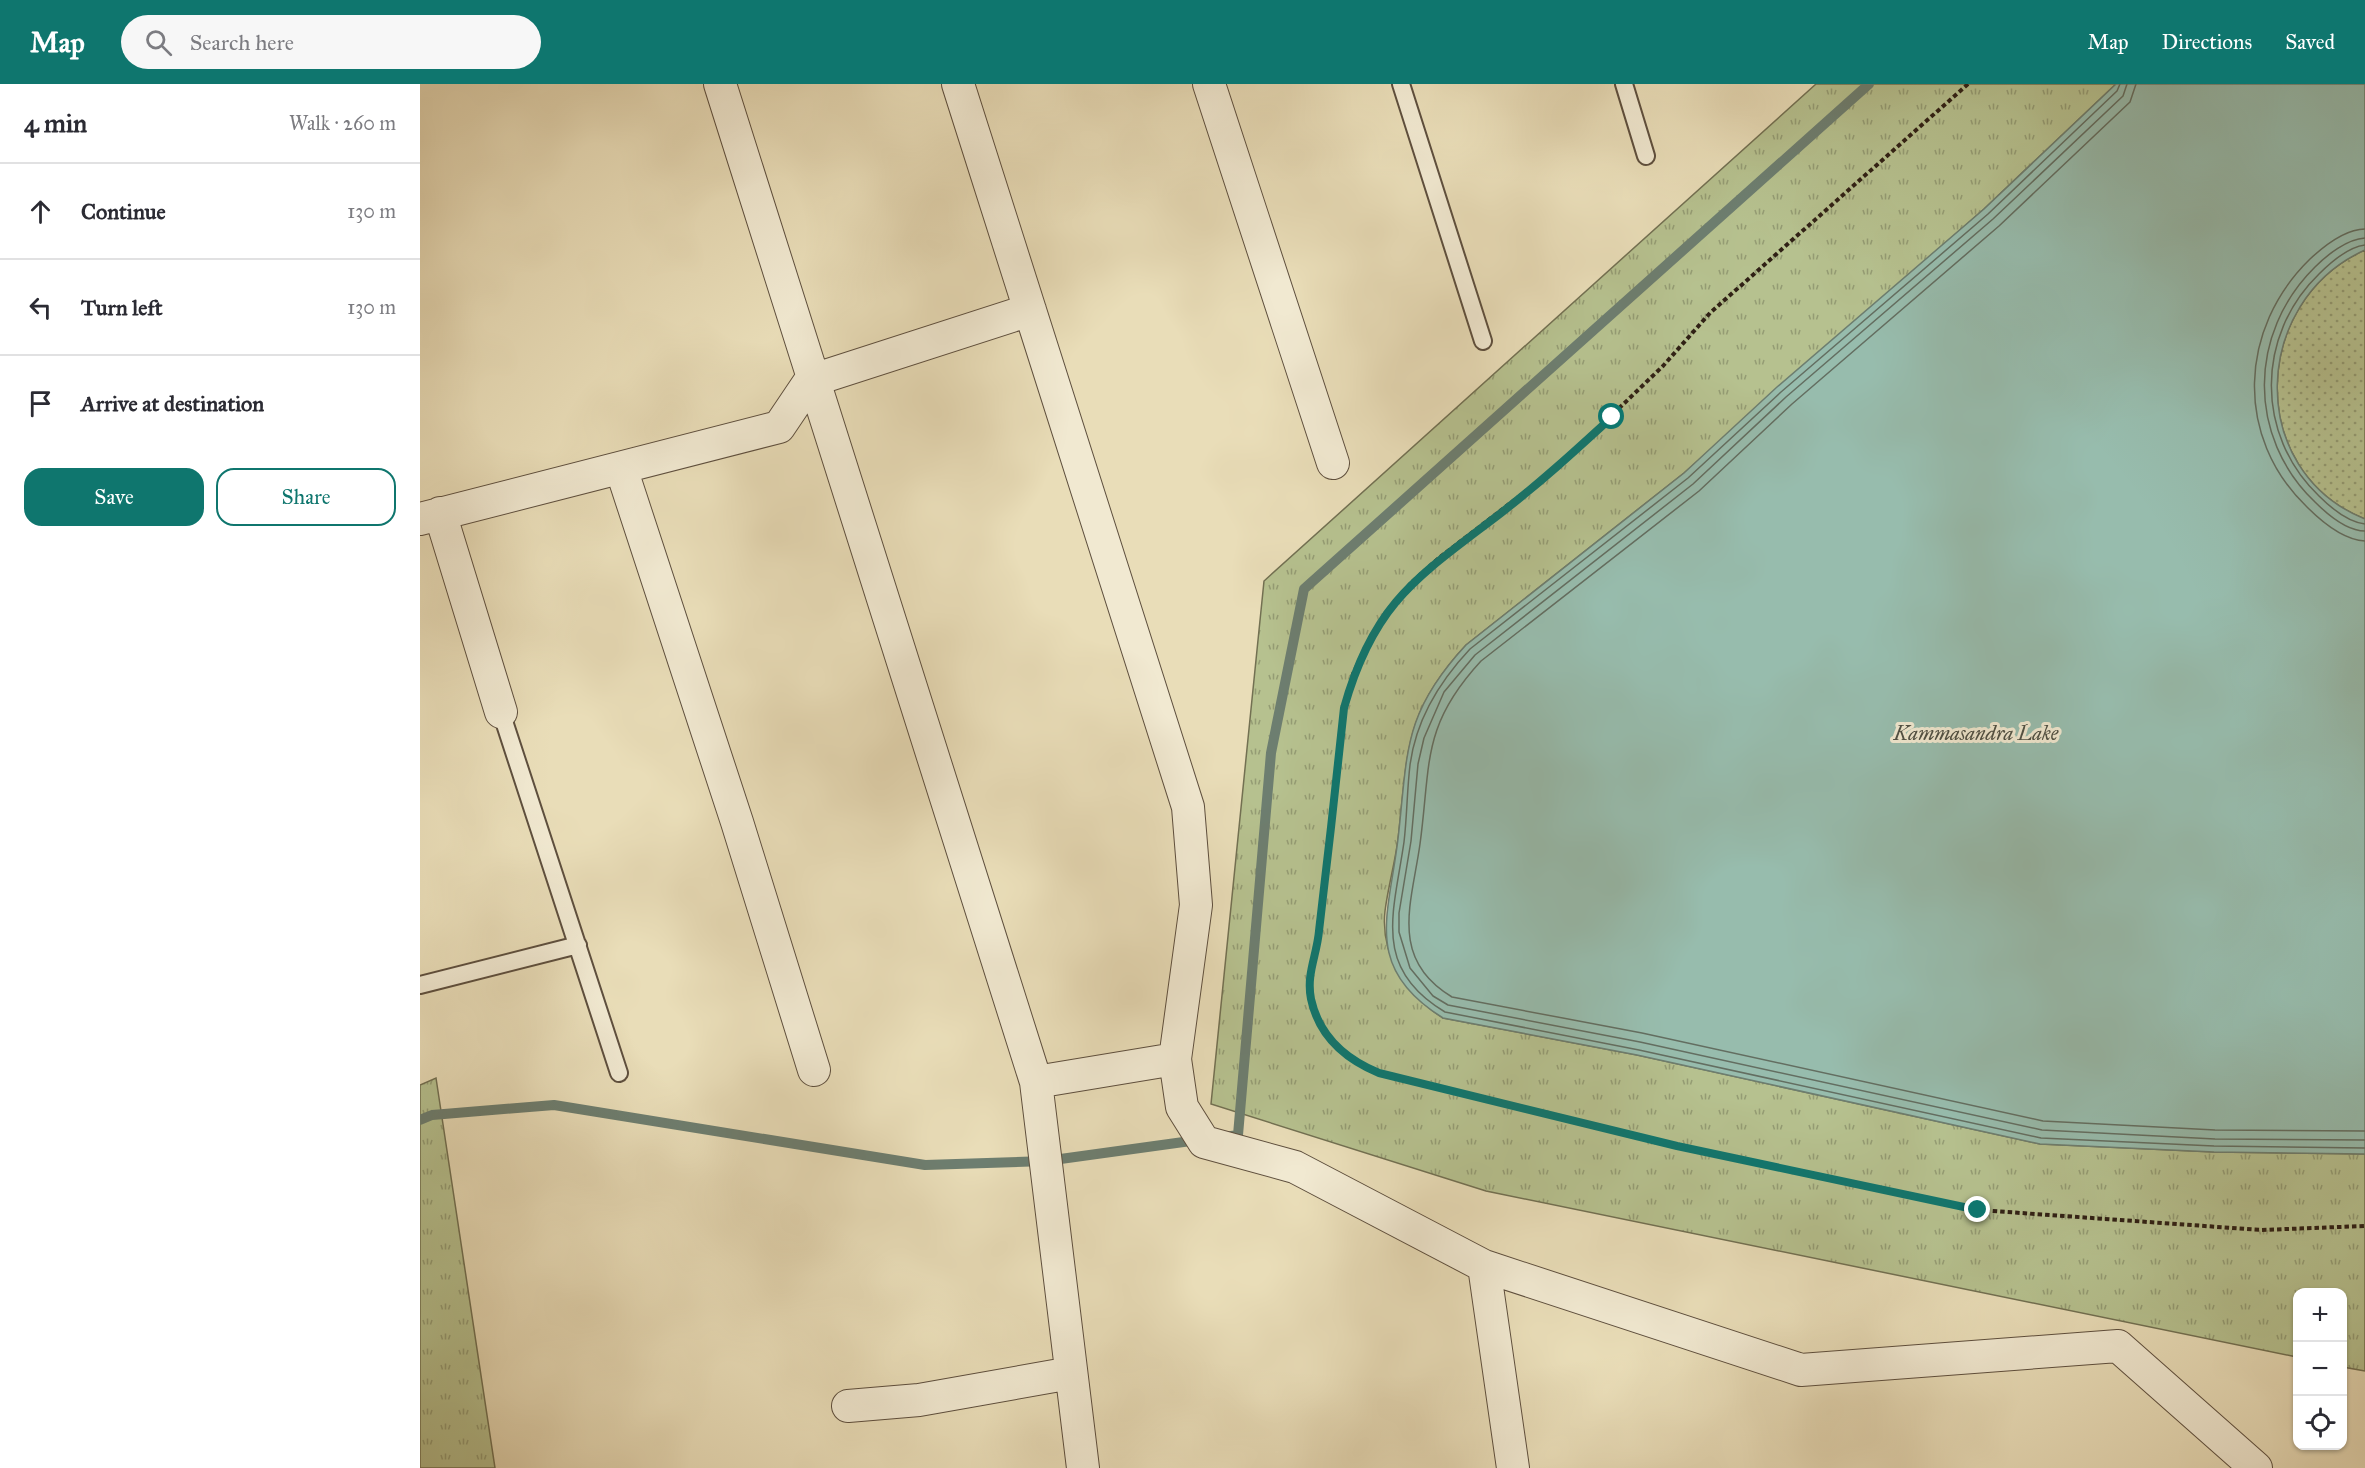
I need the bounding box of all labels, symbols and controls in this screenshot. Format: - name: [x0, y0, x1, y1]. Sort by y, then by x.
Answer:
- search box: [121, 15, 541, 69]
- text: Map: [30, 25, 85, 60]
- icon: search: [142, 26, 175, 59]
- text: Search here: [190, 29, 294, 56]
- text: Map: [2088, 29, 2129, 55]
- text: Directions: [2162, 29, 2252, 55]
- text: Saved: [2285, 29, 2335, 55]
- text: 4 min: [24, 107, 87, 139]
- text: Walk · 260 m: [289, 111, 396, 135]
- icon: ahead: [24, 195, 57, 228]
- text: Continue: [81, 198, 166, 225]
- text: 130 m: [347, 199, 396, 223]
- icon: left: [24, 291, 57, 324]
- text: Turn left: [81, 294, 163, 321]
- text: 130 m: [347, 295, 396, 319]
- icon: arrive: [24, 387, 57, 420]
- text: Arrive at destination: [81, 390, 264, 417]
- route start: [1598, 403, 1624, 429]
- button: Save: [24, 468, 204, 526]
- button: Share: [216, 468, 396, 526]
- water label: Kammasandra Lake: [1893, 721, 2059, 745]
- route end: [1964, 1196, 1990, 1222]
- map controls: [2293, 1288, 2347, 1450]
- button: +: [2293, 1288, 2347, 1342]
- button: −: [2293, 1342, 2347, 1396]
- button: locate: [2293, 1396, 2347, 1450]

